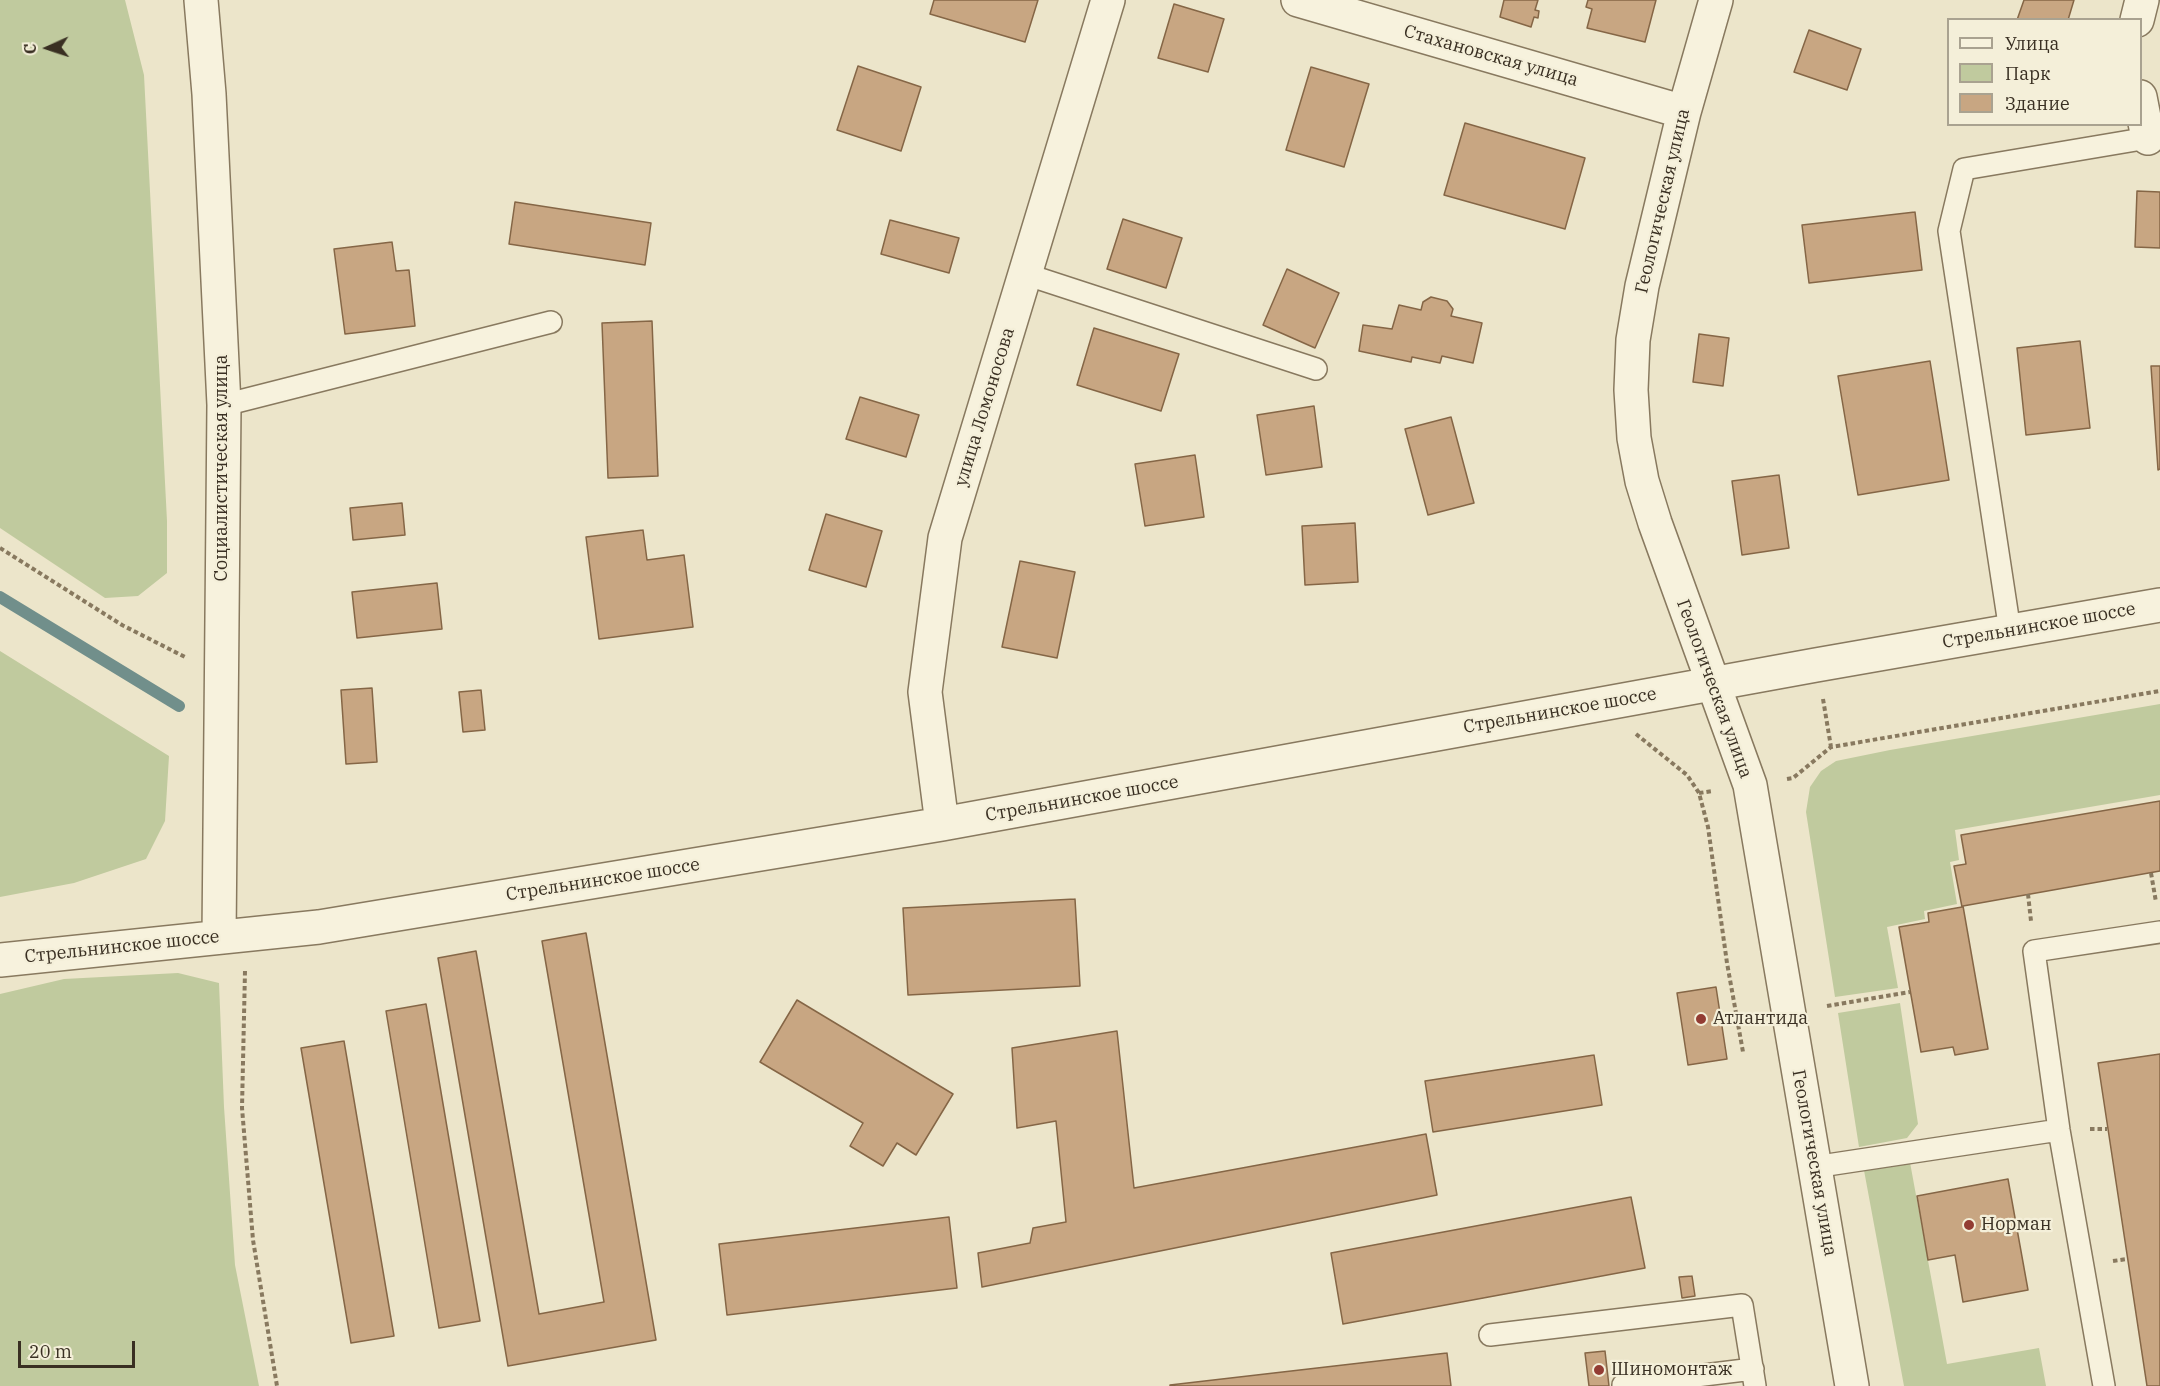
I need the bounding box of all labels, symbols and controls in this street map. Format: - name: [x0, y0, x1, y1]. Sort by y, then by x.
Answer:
- north arrow: [18, 18, 78, 78]
- legend: [1947, 18, 2142, 126]
- street label: Стахановская улица: [1401, 21, 1581, 91]
- text: Улица: [2005, 32, 2059, 55]
- text: С: [20, 43, 40, 55]
- text: Парк: [2005, 62, 2051, 85]
- text: Здание: [2005, 92, 2070, 115]
- street label: Геологическая улица: [1631, 107, 1695, 295]
- street label: улица Ломоносова: [951, 325, 1019, 489]
- street label: Социалистическая улица: [211, 354, 233, 582]
- street label: Геологическая улица: [1672, 597, 1756, 781]
- street label: Стрельнинское шоссе: [1941, 598, 2137, 654]
- street label: Стрельнинское шоссе: [1462, 683, 1658, 739]
- street label: Стрельнинское шоссе: [984, 771, 1180, 827]
- street label: Стрельнинское шоссе: [505, 854, 701, 906]
- street label: Стрельнинское шоссе: [24, 926, 220, 968]
- place label: Атлантида: [1713, 1008, 1808, 1030]
- marker: Атлантида: [1694, 1012, 1708, 1026]
- street label: Геологическая улица: [1787, 1068, 1841, 1258]
- place label: Норман: [1981, 1214, 2052, 1236]
- marker: Норман: [1962, 1218, 1976, 1232]
- scale bar: [21, 1329, 138, 1367]
- text: 20 m: [29, 1340, 72, 1363]
- place label: Шиномонтаж: [1611, 1359, 1732, 1381]
- marker: Шиномонтаж: [1592, 1363, 1606, 1377]

